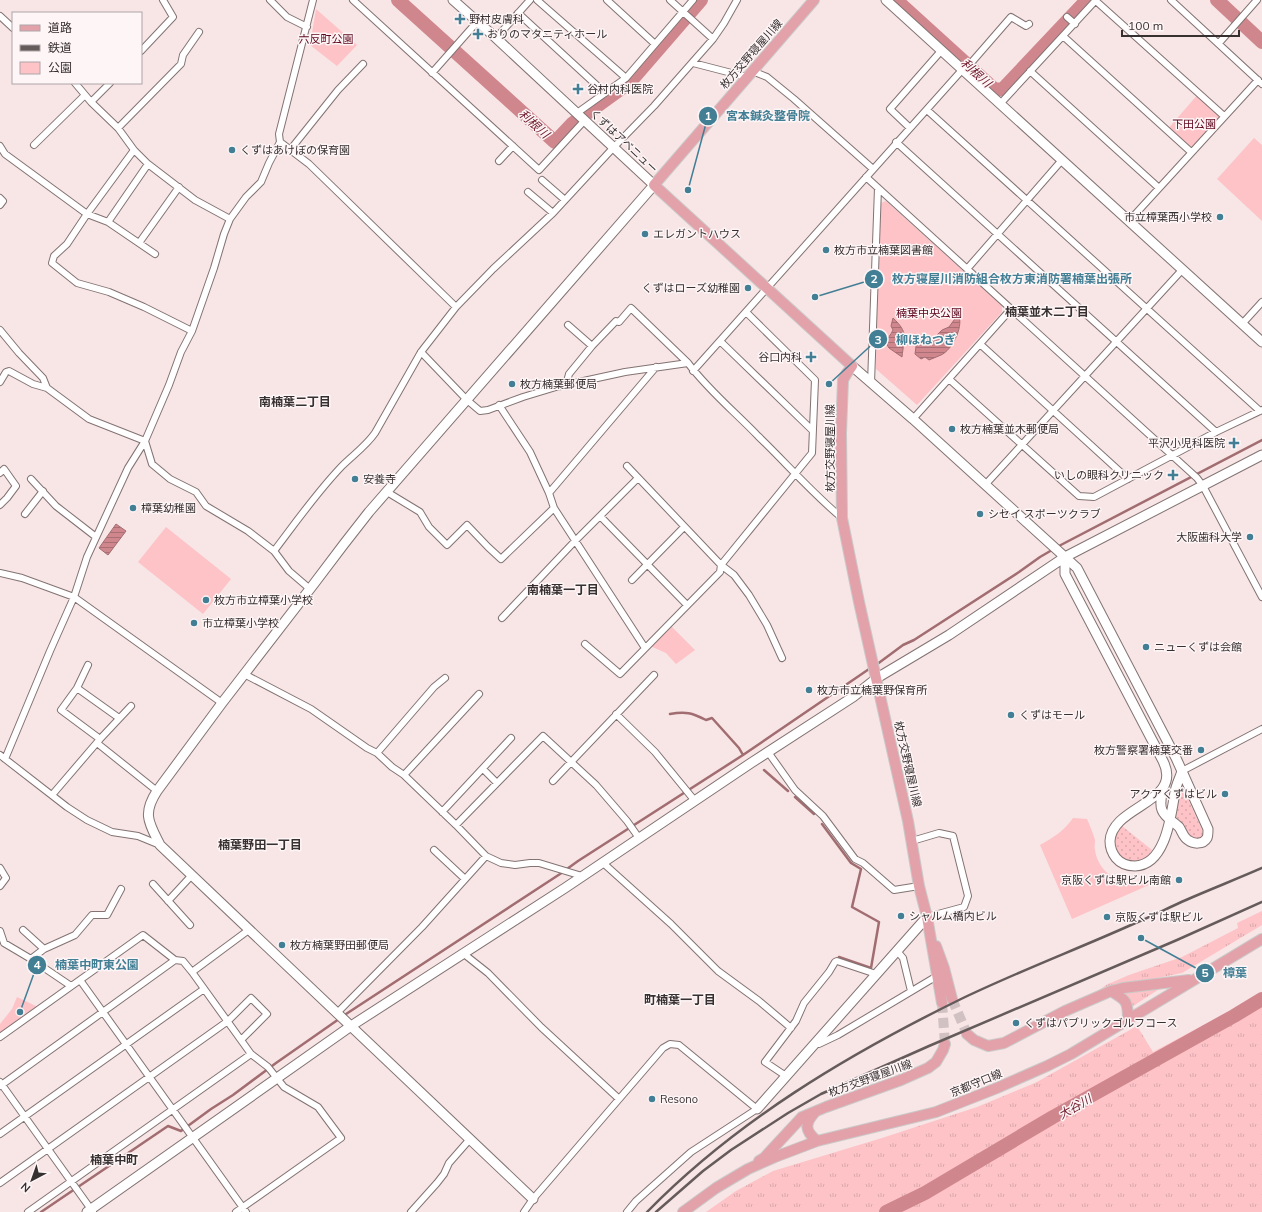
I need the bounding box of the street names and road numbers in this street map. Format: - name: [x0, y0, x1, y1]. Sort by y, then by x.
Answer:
- street label: 枚方交野寝屋川線: [717, 16, 785, 92]
- street label: くずはアベニュー: [587, 106, 661, 176]
- street label: 枚方交野寝屋川線: [823, 404, 837, 492]
- street label: 枚方交野寝屋川線: [891, 720, 925, 808]
- street label: 枚方交野寝屋川線: [826, 1056, 914, 1100]
- street label: 京都守口線: [948, 1066, 1004, 1100]

